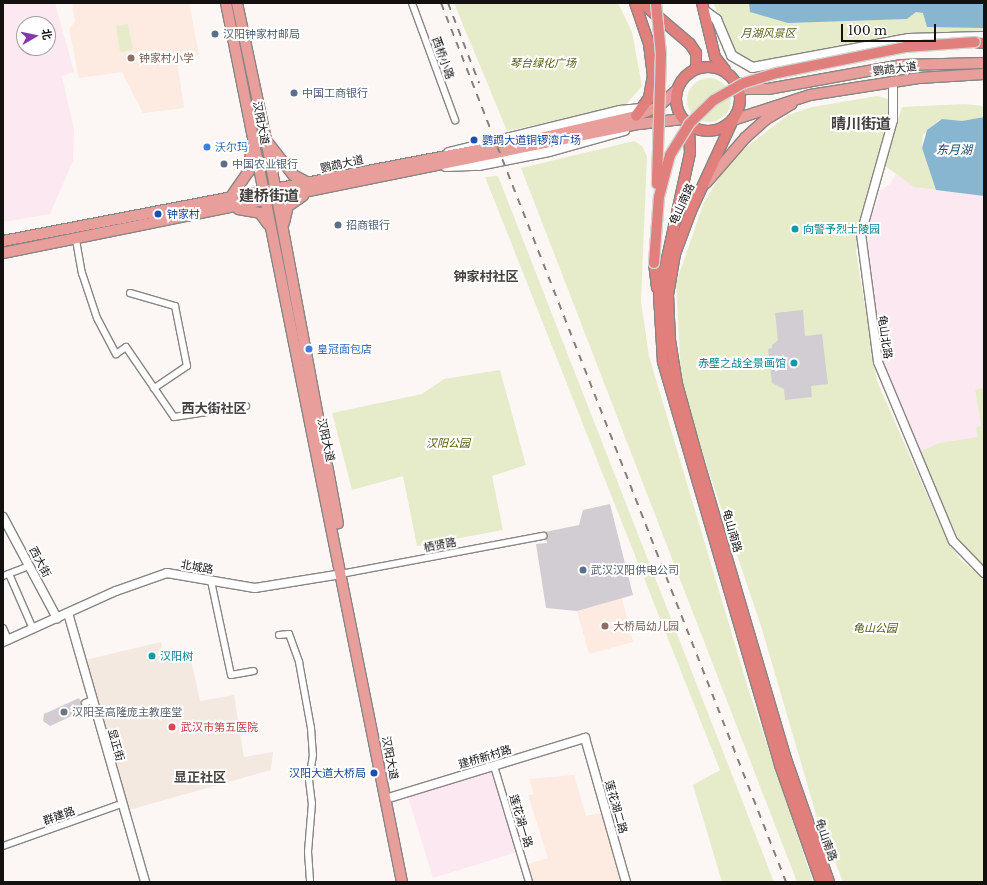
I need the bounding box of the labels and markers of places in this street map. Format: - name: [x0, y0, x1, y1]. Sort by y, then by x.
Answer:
- place label: 汉阳钟家村邮局: [223, 27, 300, 41]
- marker: 汉阳钟家村邮局: [210, 29, 220, 39]
- place label: 钟家村小学: [139, 51, 194, 65]
- marker: 钟家村小学: [126, 53, 136, 63]
- place label: 中国工商银行: [302, 86, 368, 100]
- marker: 中国工商银行: [289, 88, 299, 98]
- place label: 鹦鹉大道铜锣湾广场: [482, 133, 581, 147]
- marker: 鹦鹉大道铜锣湾广场: [469, 135, 479, 145]
- place label: 沃尔玛: [215, 140, 248, 154]
- marker: 沃尔玛: [202, 142, 212, 152]
- place label: 中国农业银行: [232, 157, 298, 171]
- marker: 中国农业银行: [219, 159, 229, 169]
- place label: 钟家村: [167, 207, 200, 221]
- marker: 钟家村: [152, 208, 164, 220]
- place label: 招商银行: [346, 218, 390, 232]
- marker: 招商银行: [333, 220, 343, 230]
- place label: 向警予烈士陵园: [803, 222, 880, 236]
- marker: 向警予烈士陵园: [790, 224, 800, 234]
- place label: 皇冠面包店: [317, 342, 372, 356]
- marker: 皇冠面包店: [304, 344, 314, 354]
- place label: 赤壁之战全景画馆: [698, 356, 786, 370]
- marker: 赤壁之战全景画馆: [789, 358, 799, 368]
- place label: 武汉汉阳供电公司: [591, 563, 679, 577]
- marker: 武汉汉阳供电公司: [578, 565, 588, 575]
- place label: 大桥局幼儿园: [613, 619, 679, 633]
- marker: 大桥局幼儿园: [600, 621, 610, 631]
- place label: 汉阳树: [160, 649, 193, 663]
- marker: 汉阳树: [147, 651, 157, 661]
- place label: 汉阳圣高隆庞主教座堂: [72, 705, 182, 719]
- marker: 汉阳圣高隆庞主教座堂: [59, 707, 69, 717]
- place label: 武汉市第五医院: [181, 720, 258, 734]
- marker: 武汉市第五医院: [166, 721, 178, 733]
- place label: 汉阳大道大桥局: [289, 766, 366, 780]
- marker: 汉阳大道大桥局: [369, 768, 379, 778]

